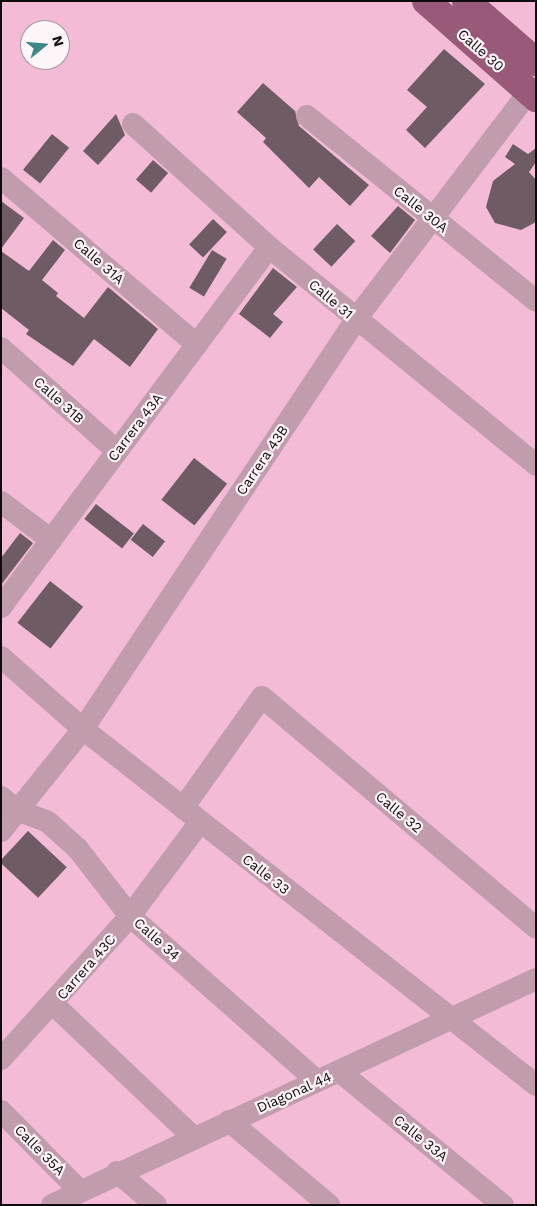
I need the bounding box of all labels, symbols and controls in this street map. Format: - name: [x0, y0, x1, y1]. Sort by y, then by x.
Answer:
- north arrow: [20, 20, 70, 70]
- street label: Calle 30: [454, 25, 508, 75]
- text: N: [49, 34, 68, 48]
- street label: Calle 30A: [390, 182, 452, 236]
- street label: Calle 31A: [70, 234, 128, 288]
- street label: Calle 31: [305, 276, 357, 322]
- street label: Calle 31B: [30, 373, 88, 427]
- street label: Carrera 43A: [104, 390, 166, 464]
- street label: Carrera 43B: [232, 422, 292, 498]
- street label: Calle 32: [372, 788, 426, 836]
- street label: Calle 33: [239, 850, 293, 898]
- street label: Calle 34: [131, 914, 183, 964]
- street label: Carrera 43C: [53, 931, 119, 1003]
- street label: Diagonal 44: [254, 1068, 334, 1116]
- street label: Calle 33A: [391, 1111, 451, 1165]
- street label: Calle 35A: [11, 1121, 69, 1179]

